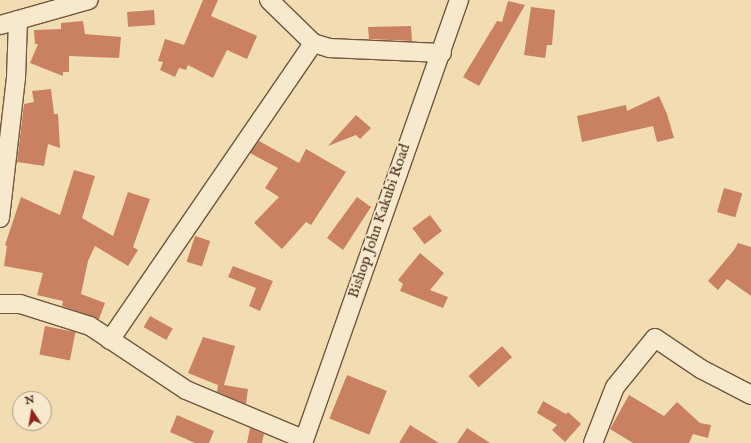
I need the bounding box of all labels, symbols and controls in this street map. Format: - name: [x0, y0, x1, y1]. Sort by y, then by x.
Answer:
- street label: Bishop John Kakubi Road: [344, 142, 414, 300]
- north arrow: [12, 391, 52, 431]
- text: N: [24, 392, 36, 408]

